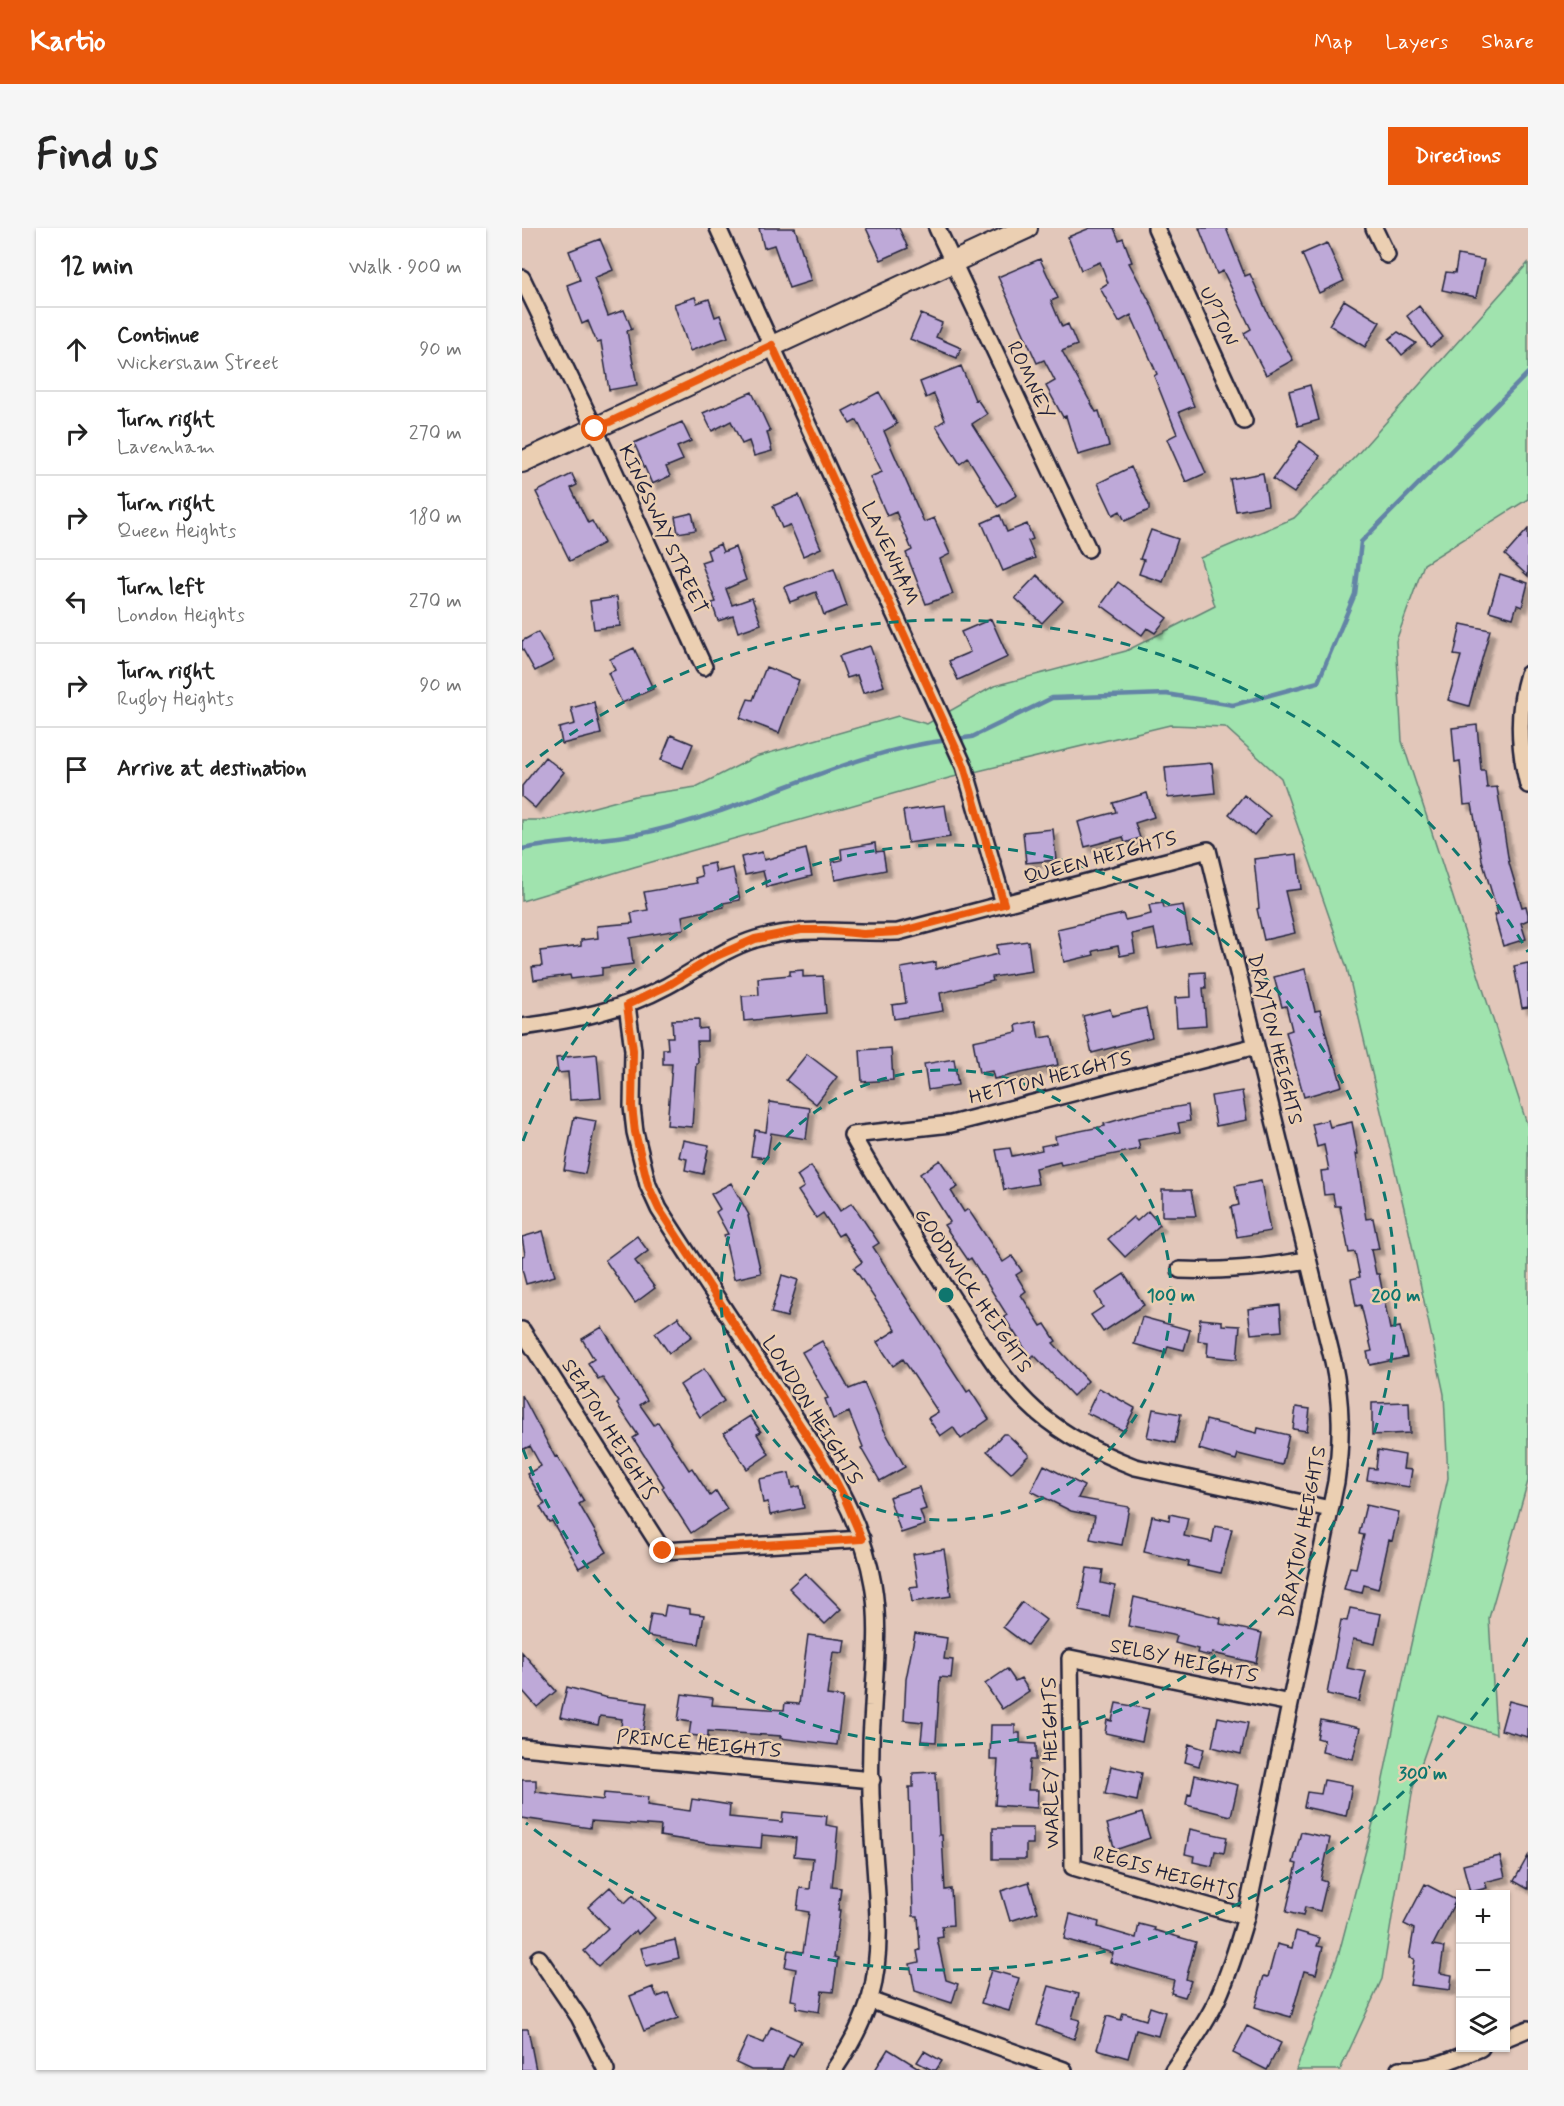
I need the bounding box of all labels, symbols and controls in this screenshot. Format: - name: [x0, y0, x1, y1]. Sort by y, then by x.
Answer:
- text: Kartio: [30, 24, 106, 61]
- text: Map: [1314, 28, 1352, 56]
- text: Layers: [1385, 28, 1448, 56]
- text: Share: [1481, 28, 1534, 56]
- button: Directions: [1388, 127, 1528, 185]
- text: Find us: [36, 129, 158, 184]
- text: 12 min: [60, 250, 134, 284]
- text: Walk · 900 m: [349, 254, 462, 281]
- street label: UPTON: [1192, 282, 1243, 351]
- text: Continue: [117, 322, 199, 350]
- icon: ahead: [60, 333, 93, 366]
- text: 90 m: [419, 336, 462, 363]
- street label: ROMNEY: [1000, 337, 1060, 424]
- text: Wickersham Street: [117, 350, 278, 377]
- text: Turn right: [117, 406, 215, 434]
- route start: [581, 415, 607, 441]
- icon: right: [60, 417, 93, 450]
- text: 270 m: [409, 420, 462, 447]
- text: Lavenham: [117, 434, 215, 461]
- street label: KINGSWAY STREET: [611, 440, 714, 619]
- text: Turn right: [117, 490, 215, 518]
- street label: LAVENHAM: [854, 498, 925, 609]
- icon: right: [60, 501, 93, 534]
- text: 180 m: [409, 504, 462, 531]
- text: Queen Heights: [117, 518, 236, 545]
- text: Turn left: [117, 574, 205, 602]
- icon: left: [60, 585, 93, 618]
- text: 270 m: [409, 588, 462, 615]
- text: London Heights: [117, 602, 245, 629]
- text: Turn right: [117, 658, 215, 686]
- icon: right: [60, 669, 93, 702]
- text: 90 m: [419, 672, 462, 699]
- text: Rugby Heights: [117, 686, 234, 713]
- icon: arrive: [60, 753, 93, 786]
- text: Arrive at destination: [117, 755, 307, 783]
- street label: QUEEN HEIGHTS: [1021, 825, 1180, 892]
- street label: DRAYTON HEIGHTS: [1240, 951, 1309, 1128]
- street label: HETTON HEIGHTS: [966, 1045, 1135, 1112]
- street label: GOODWICK HEIGHTS: [907, 1203, 1038, 1379]
- text: 100 m: [1147, 1284, 1195, 1308]
- text: 200 m: [1371, 1284, 1421, 1308]
- centre of rings: [936, 1285, 956, 1305]
- street label: LONDON HEIGHTS: [755, 1331, 868, 1490]
- street label: SEATON HEIGHTS: [554, 1354, 663, 1505]
- street label: DRAYTON HEIGHTS: [1273, 1444, 1333, 1621]
- route end: [649, 1537, 675, 1563]
- street label: SELBY HEIGHTS: [1107, 1633, 1260, 1690]
- street label: WARLEY HEIGHTS: [1037, 1677, 1066, 1849]
- street label: PRINCE HEIGHTS: [615, 1724, 782, 1765]
- text: 300 m: [1399, 1762, 1447, 1786]
- street label: REGIS HEIGHTS: [1090, 1840, 1239, 1907]
- map controls: [1456, 1890, 1510, 2052]
- button: +: [1456, 1890, 1510, 1944]
- button: −: [1456, 1944, 1510, 1998]
- button: layers: [1456, 1998, 1510, 2052]

